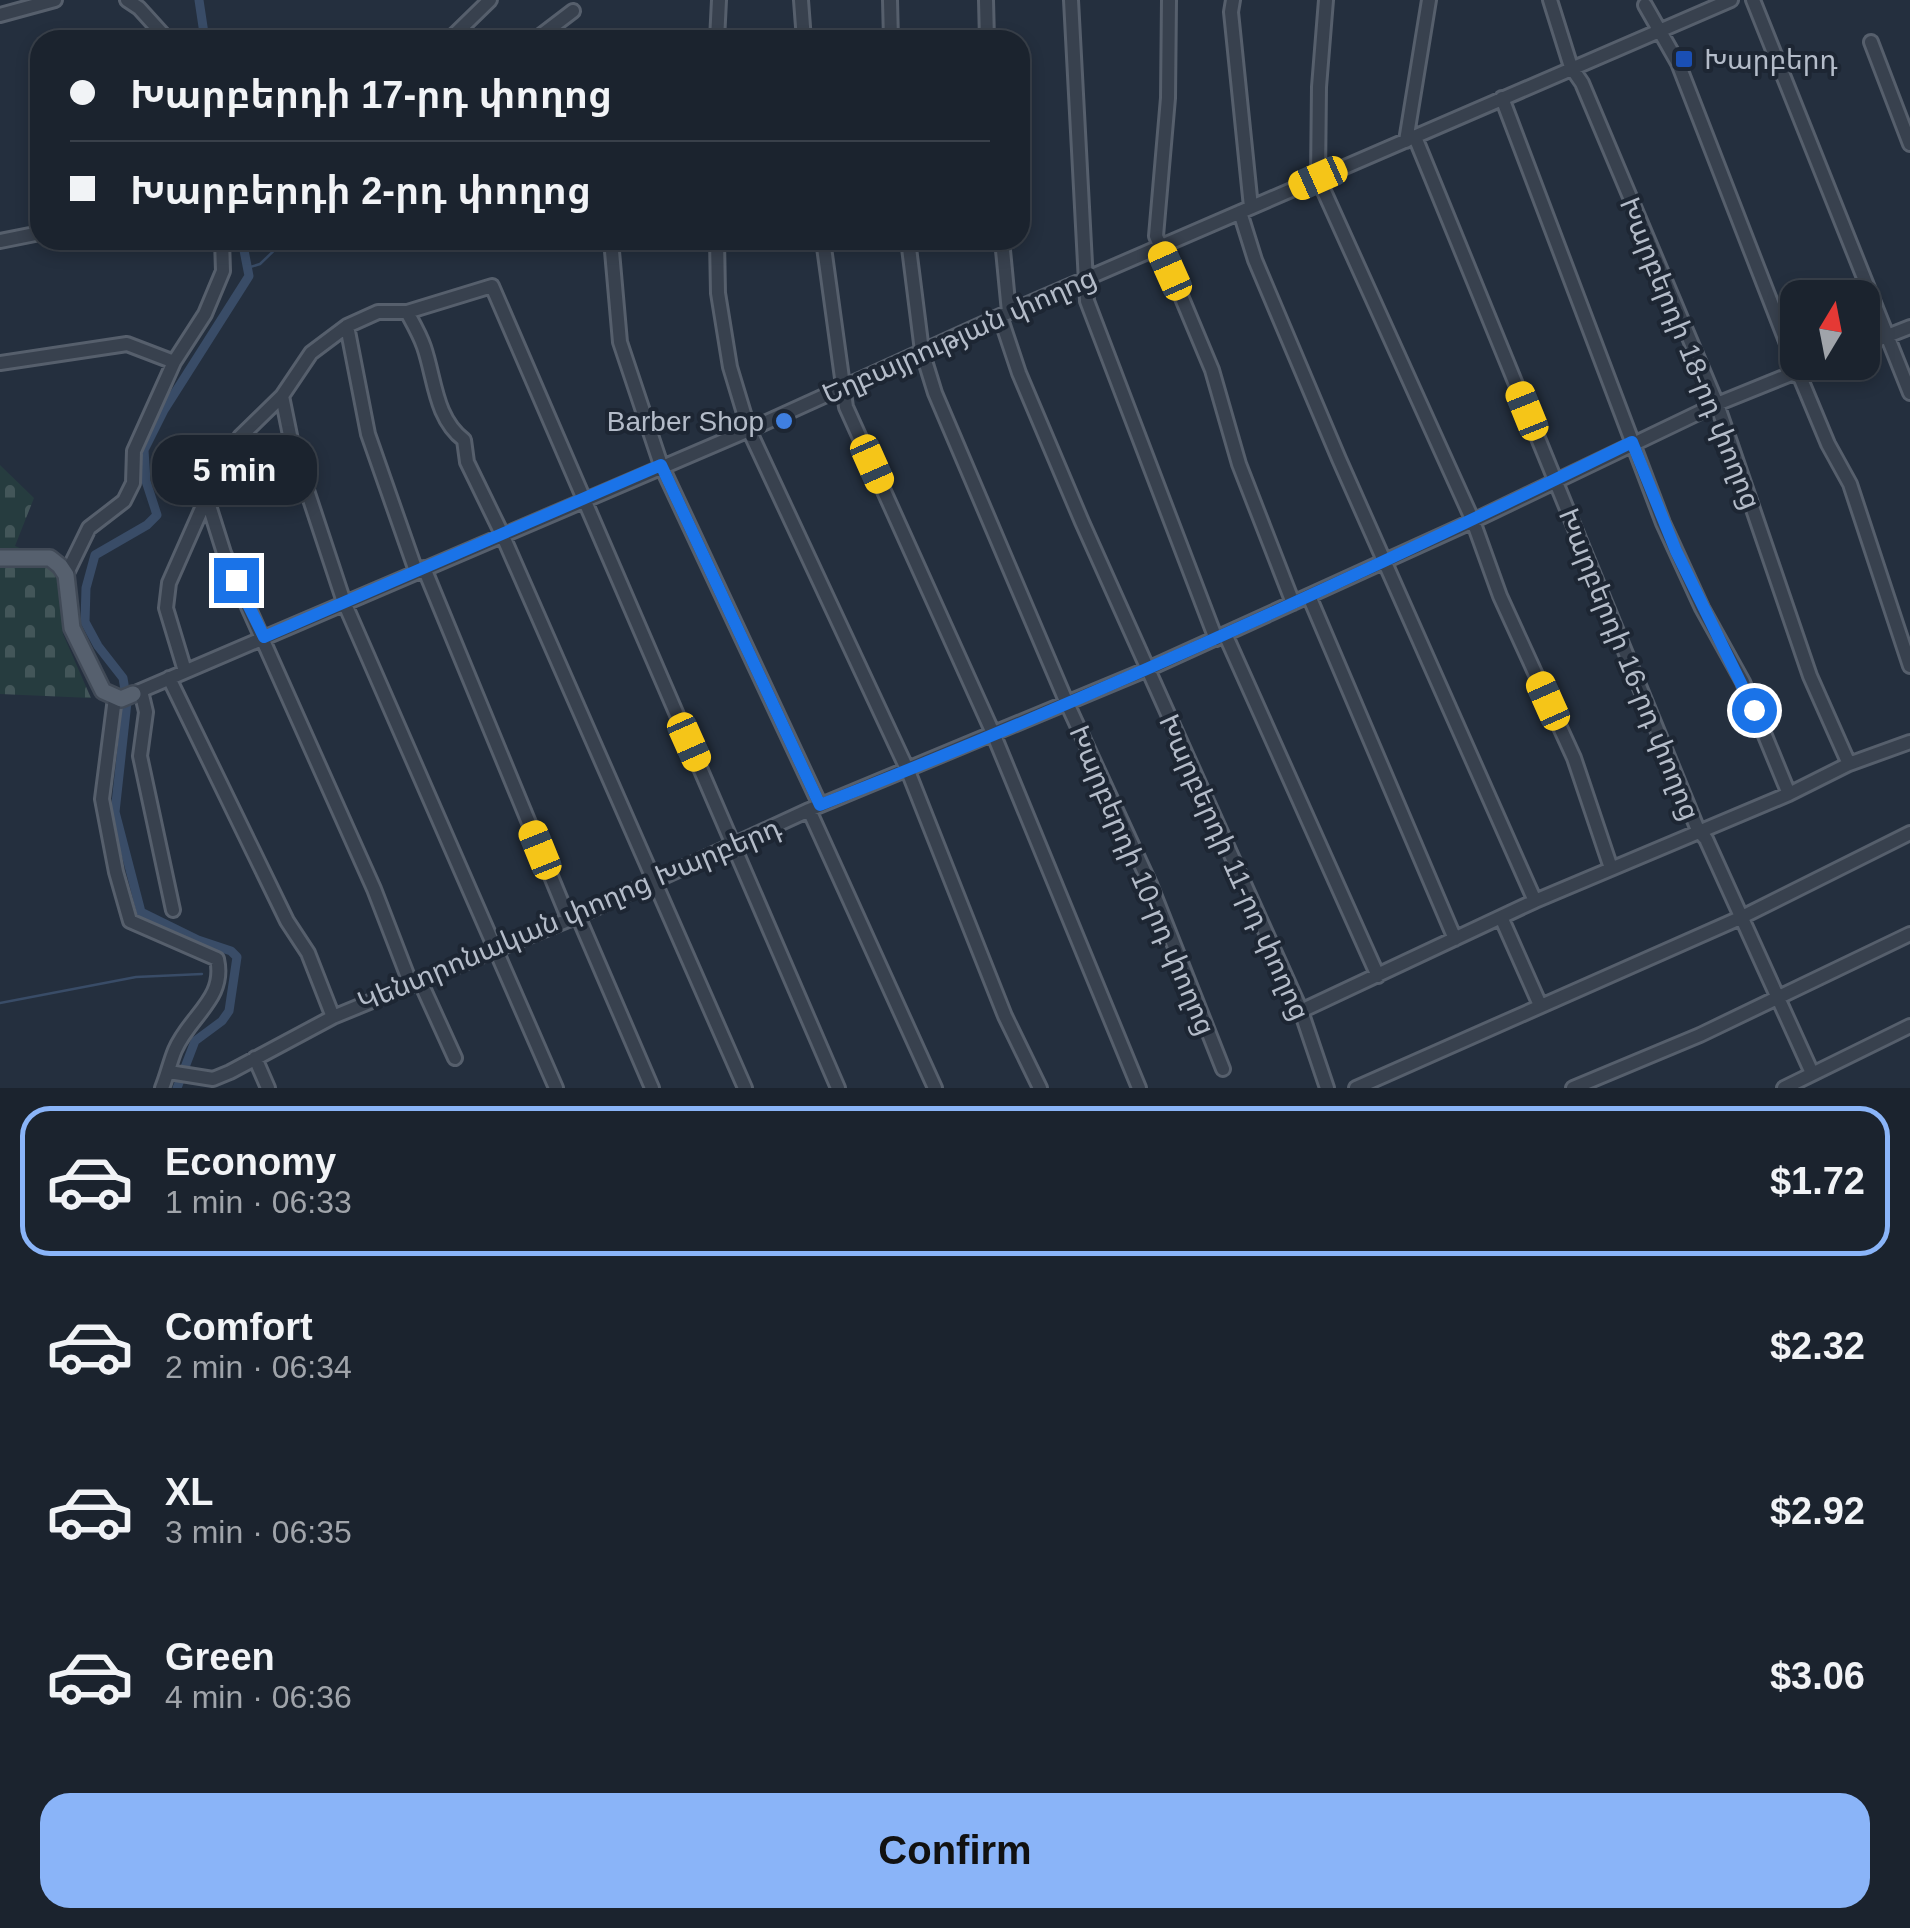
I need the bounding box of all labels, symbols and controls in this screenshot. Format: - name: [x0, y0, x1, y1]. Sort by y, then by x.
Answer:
- place label: Խարբերդ: [1704, 44, 1838, 76]
- marker: Խարբերդ: [1673, 48, 1695, 70]
- text: Խարբերդի 17-րդ փողոց: [130, 74, 612, 116]
- car: [1284, 152, 1352, 204]
- text: Խարբերդի 2-րդ փողոց: [130, 170, 591, 212]
- street label: Խարբերդի 18-րդ փողոց: [1613, 193, 1767, 514]
- car: [1144, 237, 1196, 305]
- street label: Եղբայրության փողոց: [818, 261, 1101, 411]
- north arrow: [1780, 280, 1880, 380]
- map controls: [1780, 280, 1880, 380]
- car: [1502, 378, 1552, 444]
- place label: Barber Shop: [607, 406, 764, 437]
- marker: Barber Shop: [773, 410, 795, 432]
- car: [846, 430, 898, 498]
- callout: 5 min: [154, 435, 318, 505]
- text: 5 min: [193, 452, 276, 488]
- street label: Խարբերդի 16-րդ փողոց: [1552, 504, 1706, 825]
- route end: [214, 558, 259, 603]
- car: [1522, 667, 1574, 735]
- route start: [1732, 688, 1777, 733]
- car: [663, 708, 715, 776]
- street label: Խարբերդի 11-րդ փողոց: [1152, 710, 1316, 1025]
- street label: Խարբերդի 10-րդ փողոց: [1062, 721, 1222, 1040]
- street label: Կենտրոնական փողոց Խարբերդ: [353, 811, 786, 1019]
- car: [515, 817, 565, 883]
- icon: car: [45, 1136, 135, 1226]
- text: Economy: [165, 1141, 336, 1183]
- text: $1.72: [1770, 1160, 1865, 1202]
- text: 1 min · 06:33: [165, 1184, 352, 1220]
- icon: car: [45, 1301, 135, 1391]
- text: Comfort: [165, 1306, 313, 1348]
- text: $2.32: [1770, 1325, 1865, 1367]
- text: 2 min · 06:34: [165, 1349, 352, 1385]
- icon: car: [45, 1466, 135, 1556]
- text: XL: [165, 1471, 214, 1513]
- text: $2.92: [1770, 1490, 1865, 1532]
- text: 3 min · 06:35: [165, 1514, 352, 1550]
- icon: car: [45, 1631, 135, 1721]
- text: Green: [165, 1636, 275, 1678]
- text: $3.06: [1770, 1655, 1865, 1697]
- text: 4 min · 06:36: [165, 1679, 352, 1715]
- button: Confirm: [40, 1793, 1870, 1908]

